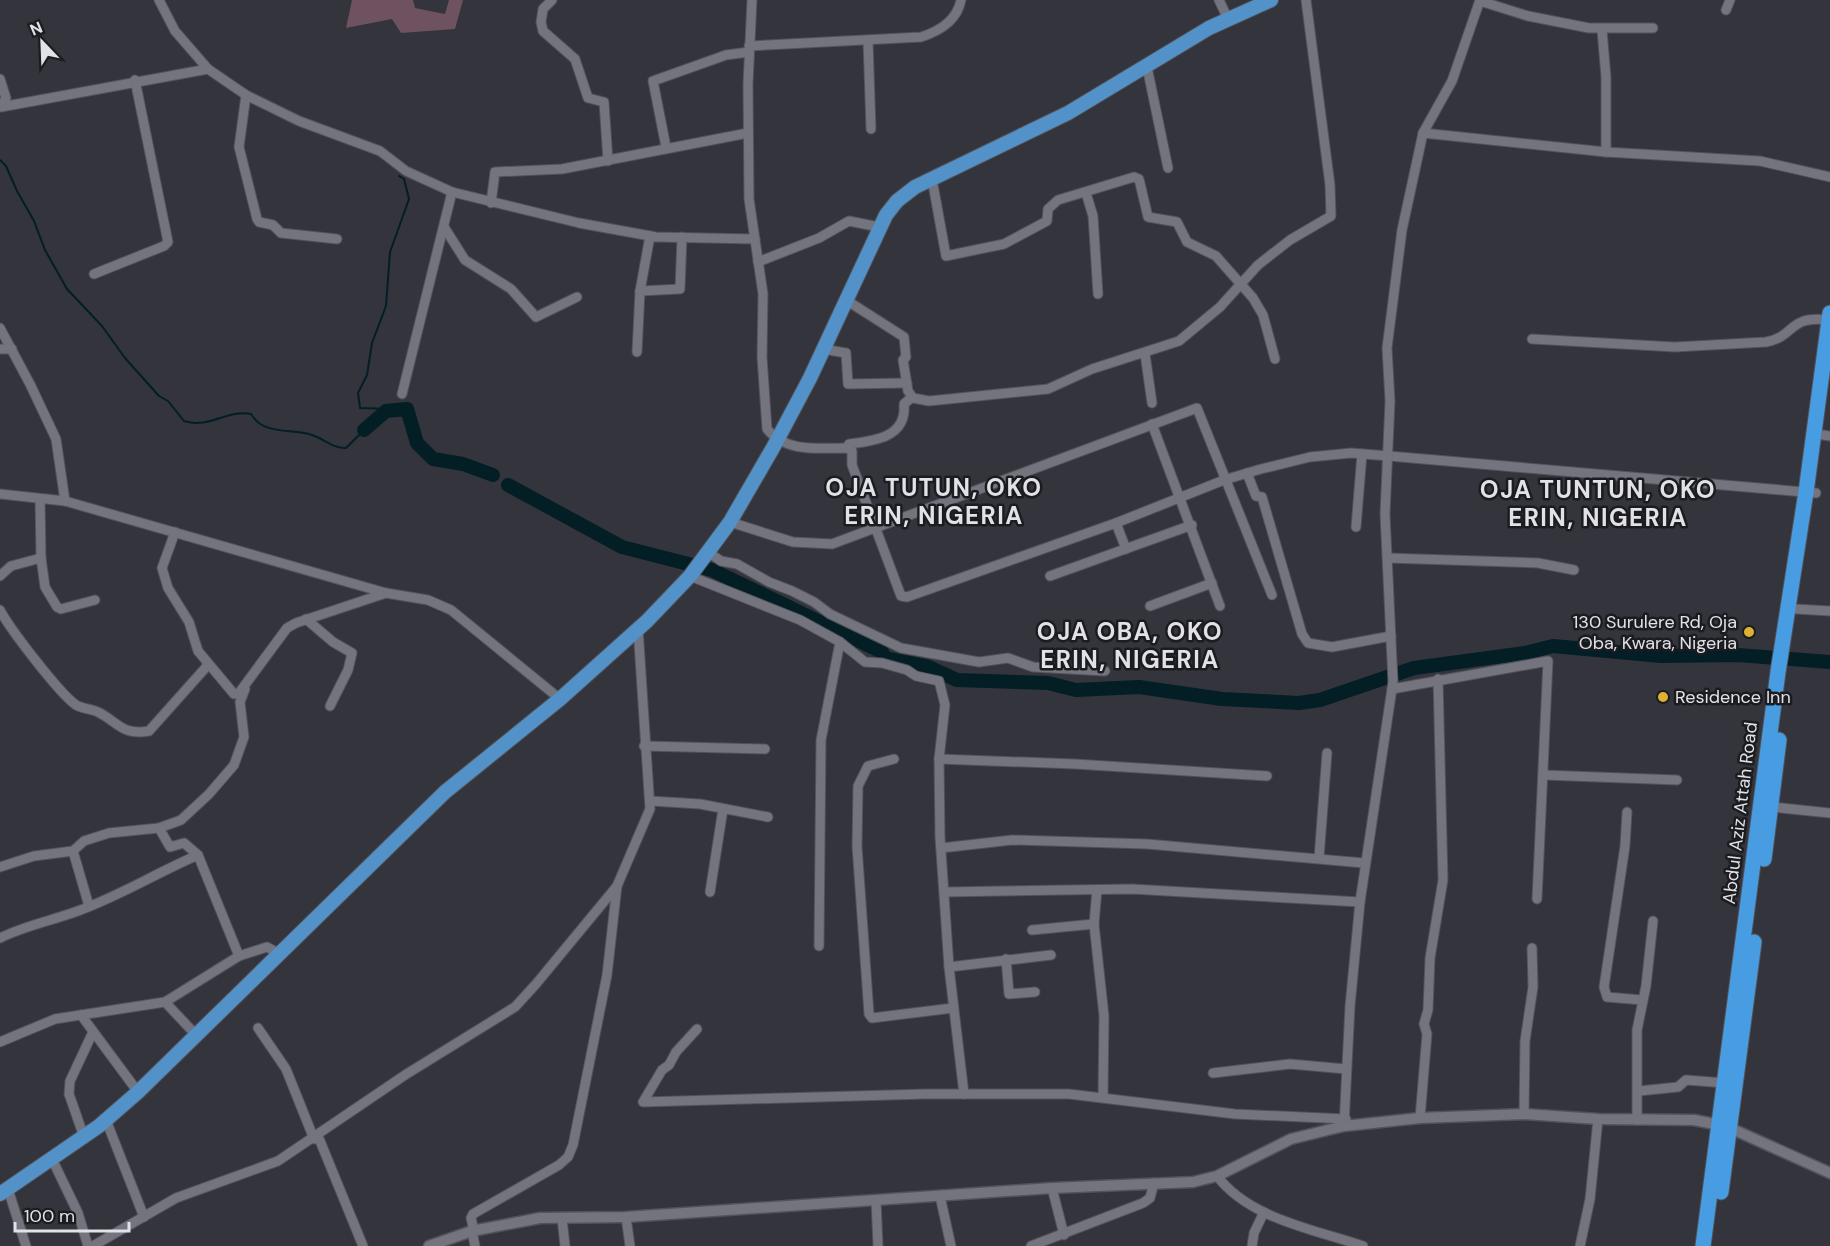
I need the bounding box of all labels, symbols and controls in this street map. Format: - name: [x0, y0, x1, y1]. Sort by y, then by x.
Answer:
- north arrow: [12, 12, 72, 72]
- text: N: [27, 17, 46, 41]
- district label: OJA TUTUN, OKO ERIN, NIGERIA: [825, 472, 1043, 531]
- district label: OJA TUNTUN, OKO ERIN, NIGERIA: [1480, 474, 1716, 533]
- place label: 130 Surulere Rd, Oja Oba, Kwara, Nigeria: [1573, 610, 1737, 655]
- district label: OJA OBA, OKO ERIN, NIGERIA: [1037, 616, 1223, 675]
- marker: 130 Surulere Rd, Oja Oba, Kwara, Nigeria: [1742, 625, 1756, 639]
- place label: Residence Inn: [1675, 685, 1791, 709]
- marker: Residence Inn: [1656, 690, 1670, 704]
- street label: Abdul Aziz Attah Road: [1717, 721, 1763, 905]
- scale bar: [15, 1195, 129, 1233]
- text: 100 m: [24, 1204, 75, 1228]

